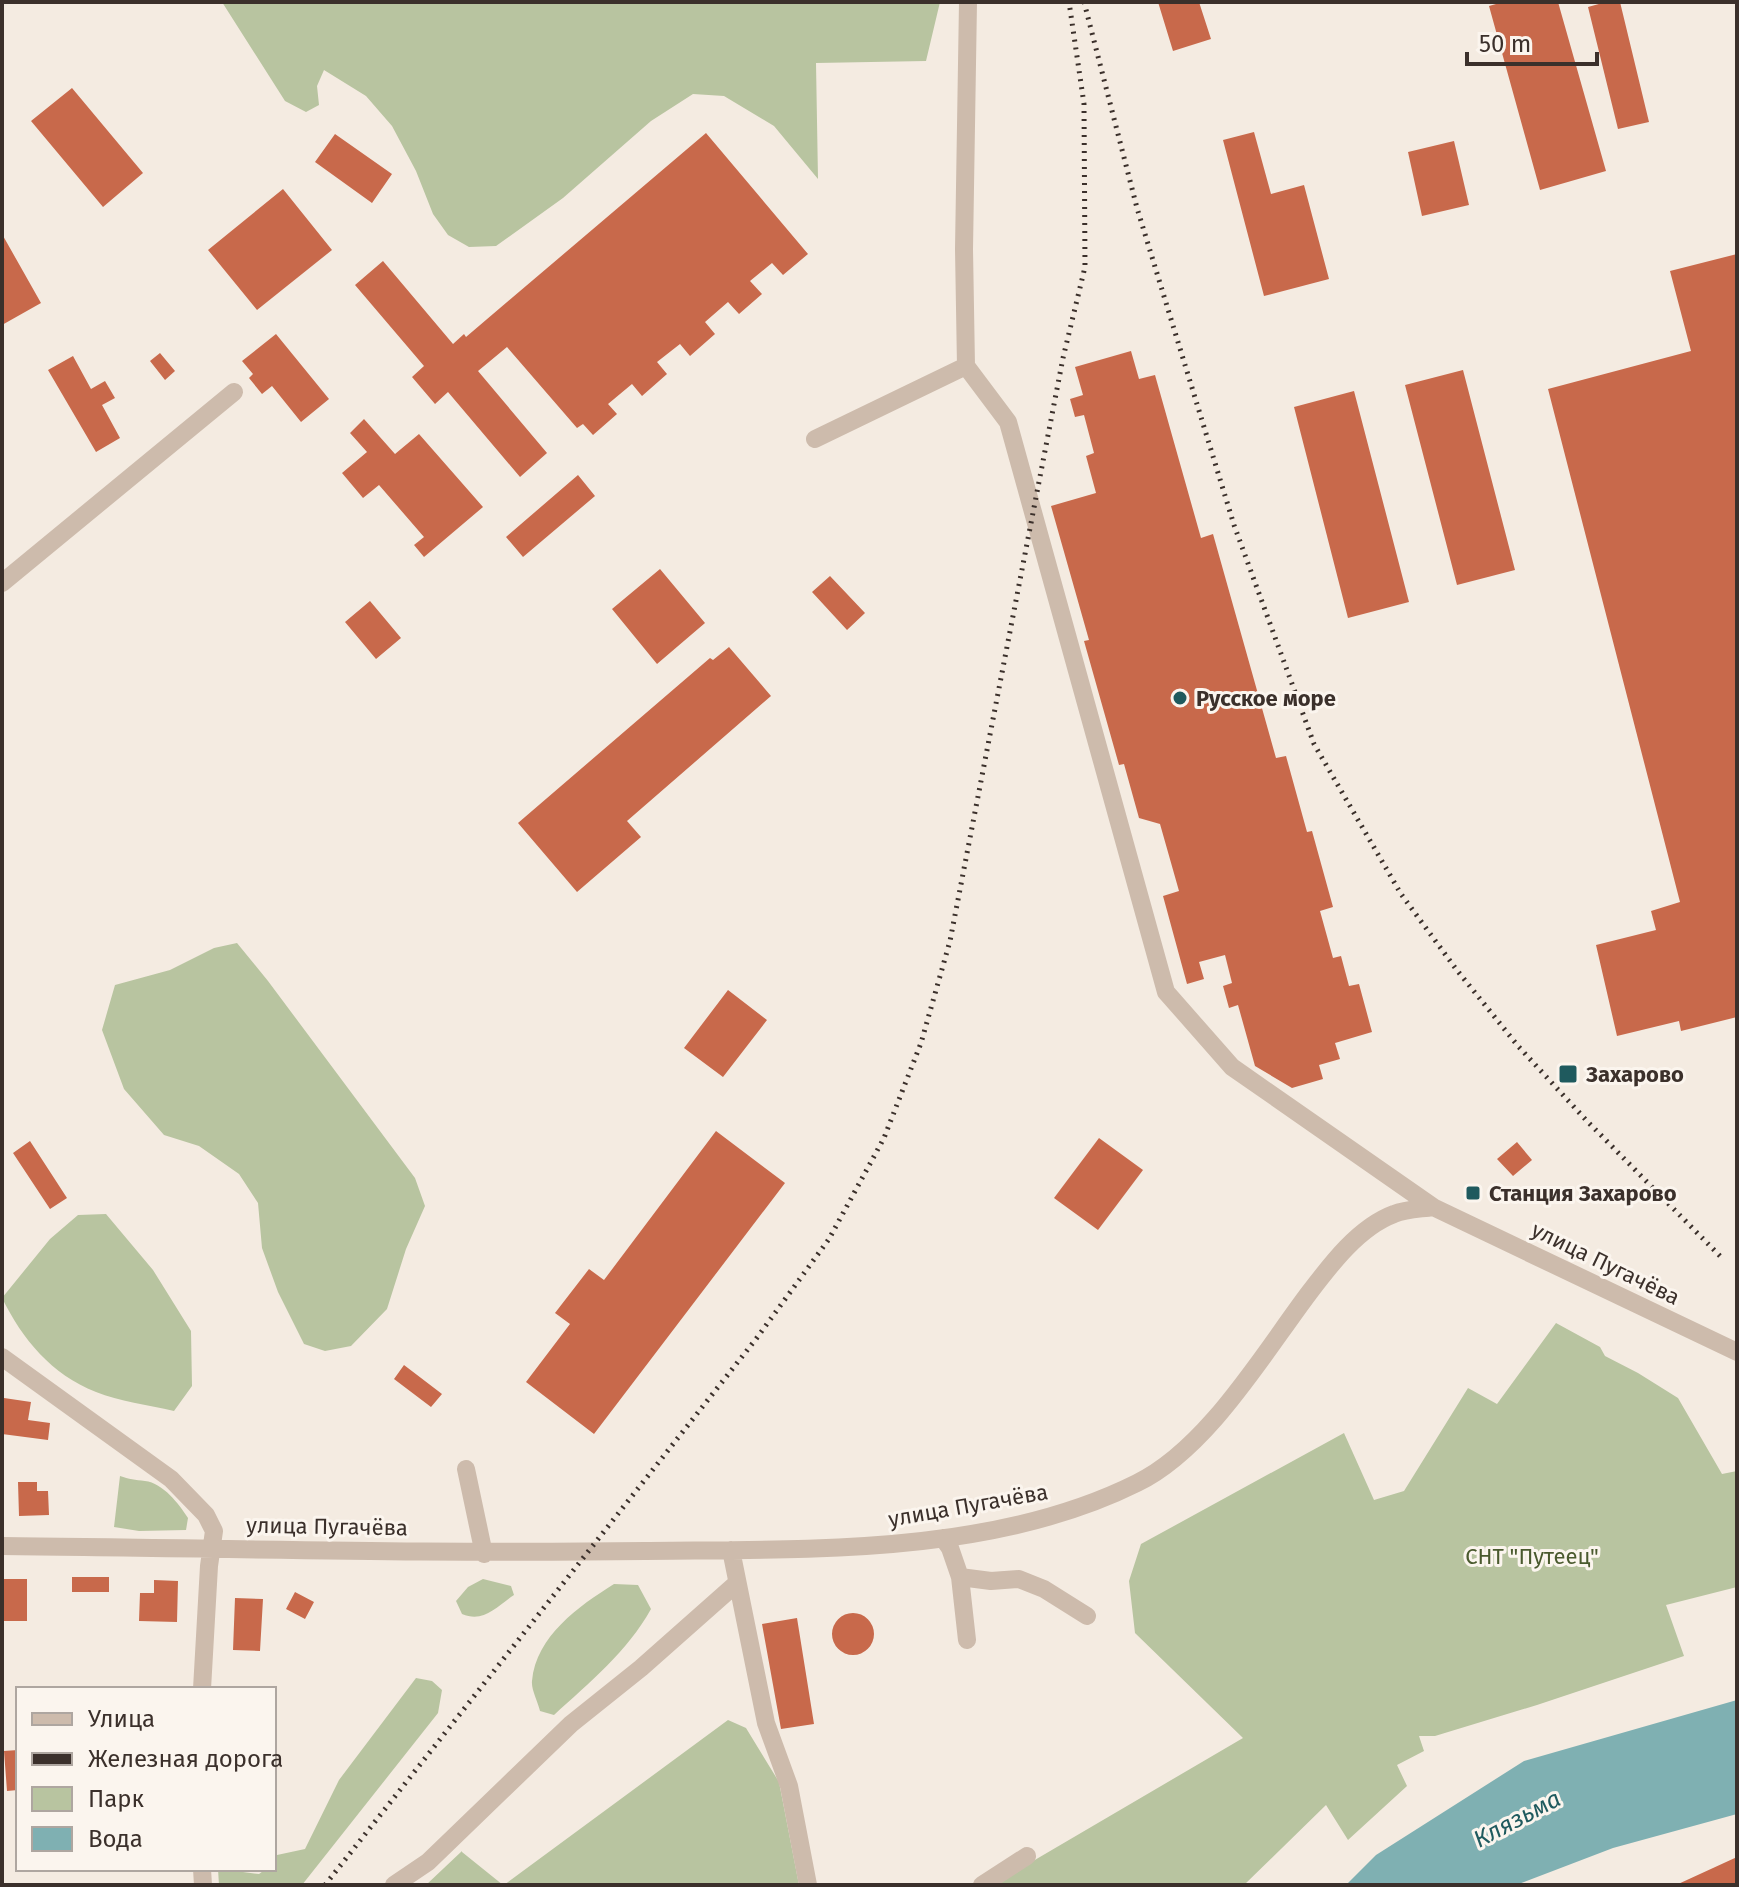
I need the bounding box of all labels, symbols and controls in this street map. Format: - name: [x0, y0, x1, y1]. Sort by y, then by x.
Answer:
- scale bar: [1467, 16, 1597, 66]
- text: 50 m: [1479, 30, 1531, 58]
- place label: Русское море: [1196, 685, 1336, 712]
- marker: Русское море: [1171, 689, 1189, 707]
- place label: Захарово: [1585, 1061, 1684, 1088]
- marker: Захарово: [1557, 1063, 1579, 1085]
- place label: Станция Захарово: [1489, 1180, 1677, 1207]
- marker: Станция Захарово: [1464, 1184, 1482, 1202]
- street label: улица Пугачёва: [1527, 1216, 1684, 1311]
- street label: улица Пугачёва: [886, 1478, 1050, 1533]
- street label: улица Пугачёва: [246, 1512, 408, 1541]
- park label: СНТ "Путеец": [1465, 1543, 1599, 1570]
- legend: [16, 1687, 276, 1871]
- text: Улица: [88, 1705, 155, 1733]
- text: Железная дорога: [88, 1745, 283, 1773]
- water label: Клязьма: [1469, 1784, 1565, 1854]
- text: Парк: [88, 1785, 145, 1813]
- text: Вода: [88, 1825, 143, 1853]

